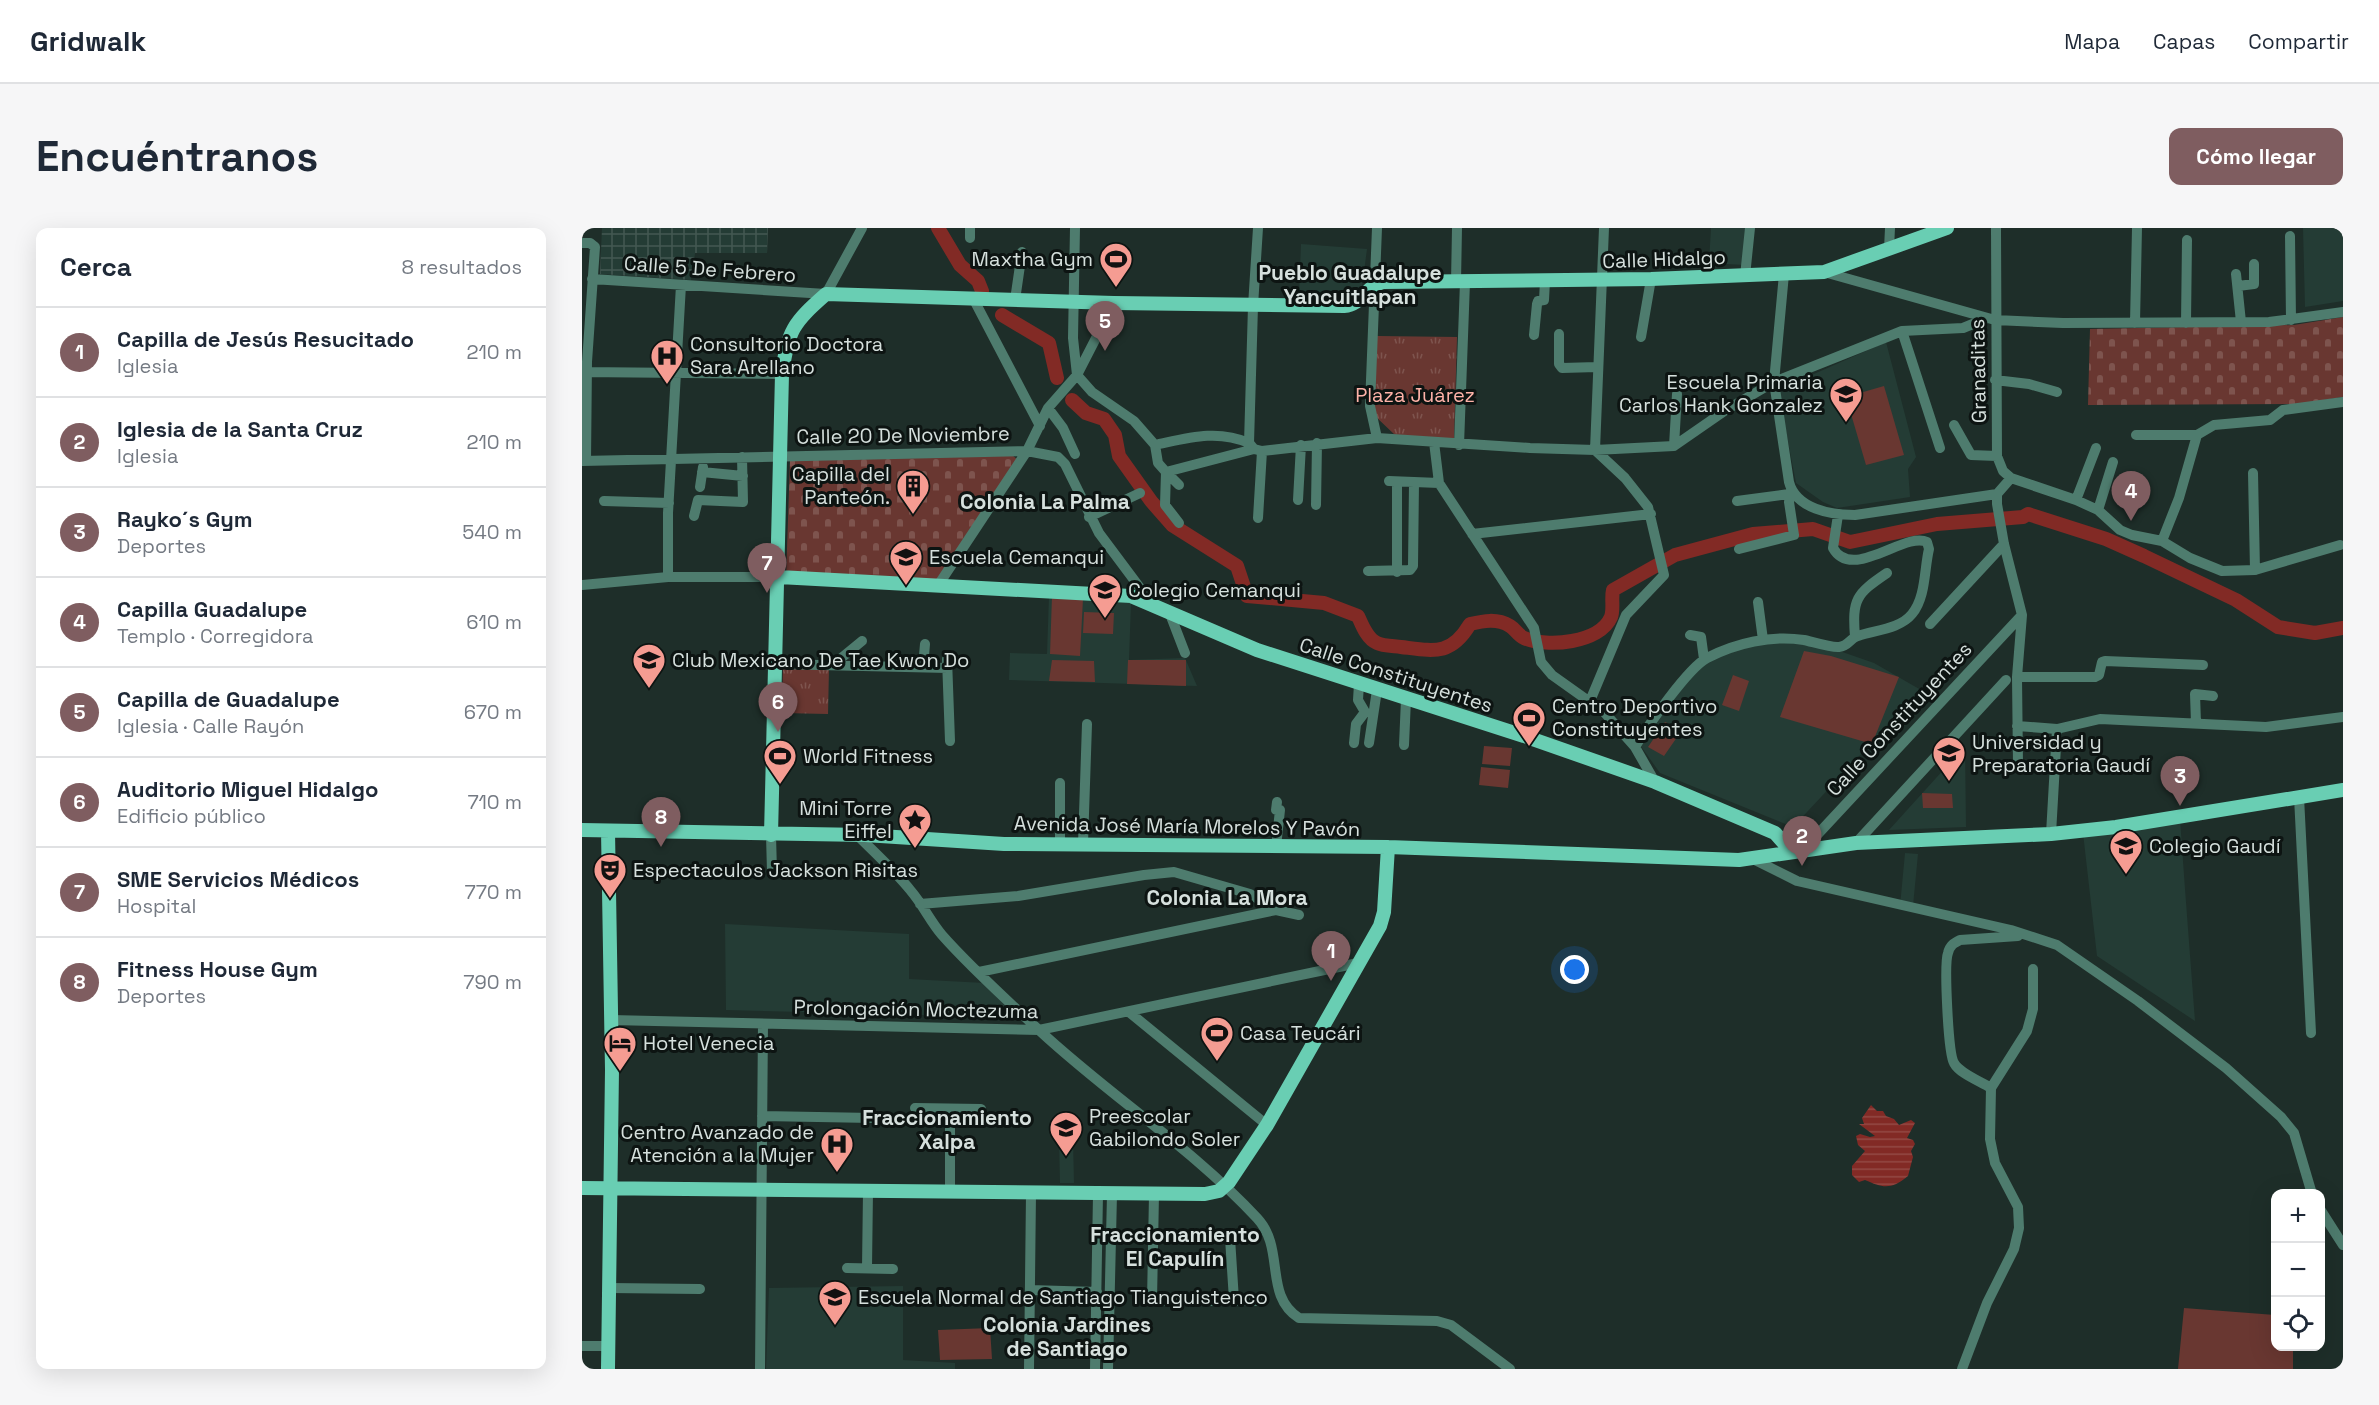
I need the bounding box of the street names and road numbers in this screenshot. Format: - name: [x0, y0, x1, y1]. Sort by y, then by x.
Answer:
- street label: Calle Hidalgo: [1602, 244, 1726, 274]
- street label: Calle 5 De Febrero: [623, 250, 797, 288]
- street label: Granaditas: [1964, 319, 1992, 423]
- street label: Calle 20 De Noviembre: [796, 420, 1010, 450]
- street label: Calle Constituyentes: [1296, 631, 1496, 719]
- street label: Calle Constituyentes: [1821, 636, 1977, 802]
- street label: Avenida José María Morelos Y Pavón: [1014, 810, 1360, 842]
- street label: Prolongación Moctezuma: [793, 994, 1039, 1024]

